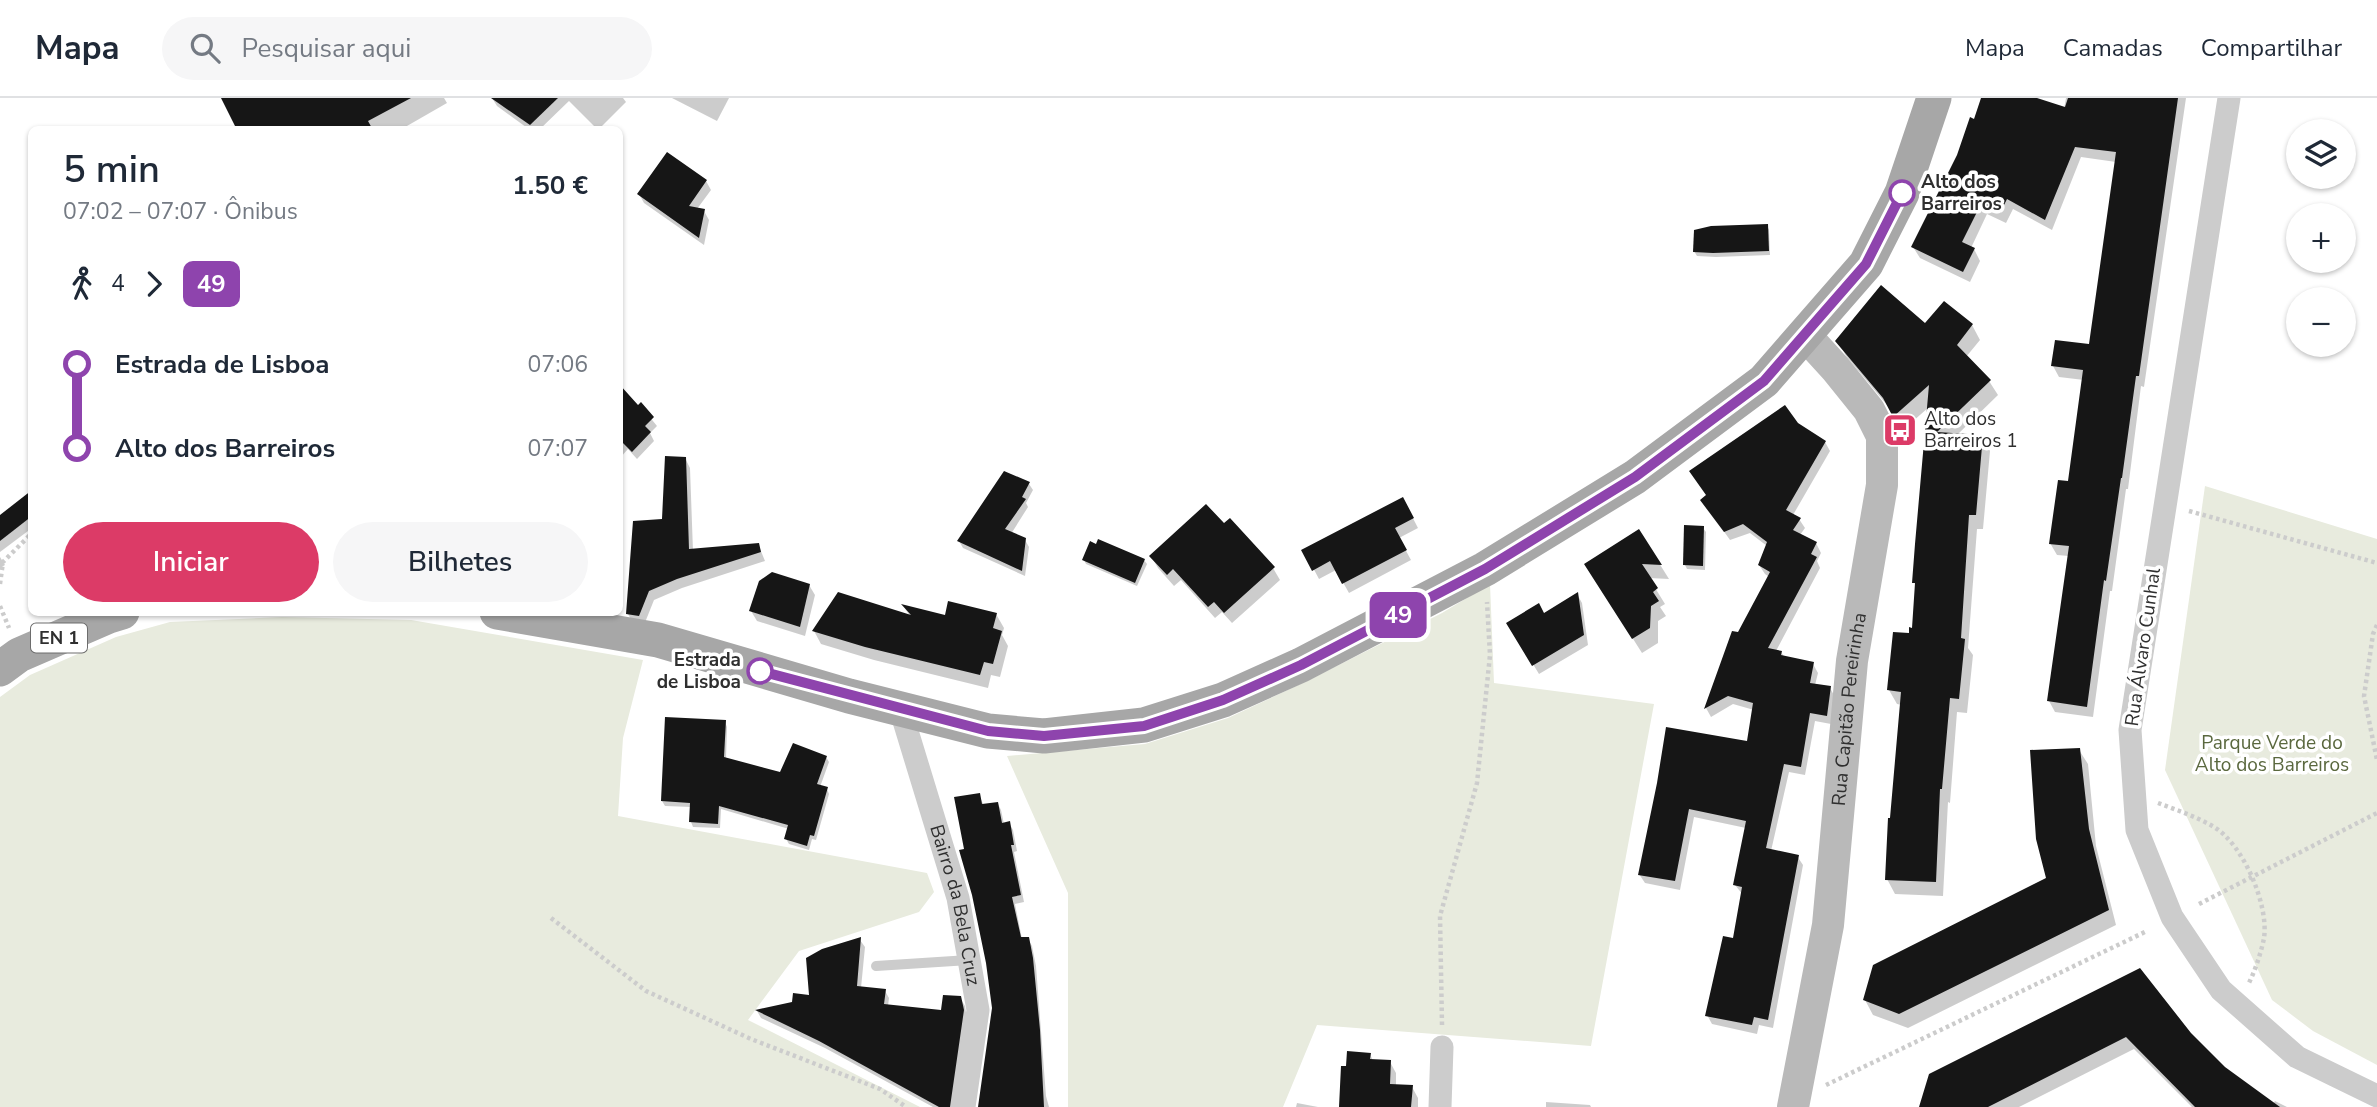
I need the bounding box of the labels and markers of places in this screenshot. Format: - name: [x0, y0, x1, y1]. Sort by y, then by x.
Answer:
- place label: Alto dos Barreiros: [1921, 169, 2002, 217]
- marker: Alto dos Barreiros: [1889, 180, 1915, 206]
- place label: Alto dos Barreiros 1: [1924, 406, 2018, 454]
- bus stop icon: Alto dos Barreiros 1: [1881, 411, 1919, 449]
- place label: Estrada de Lisboa: [657, 647, 741, 695]
- marker: Estrada de Lisboa: [747, 658, 773, 684]

